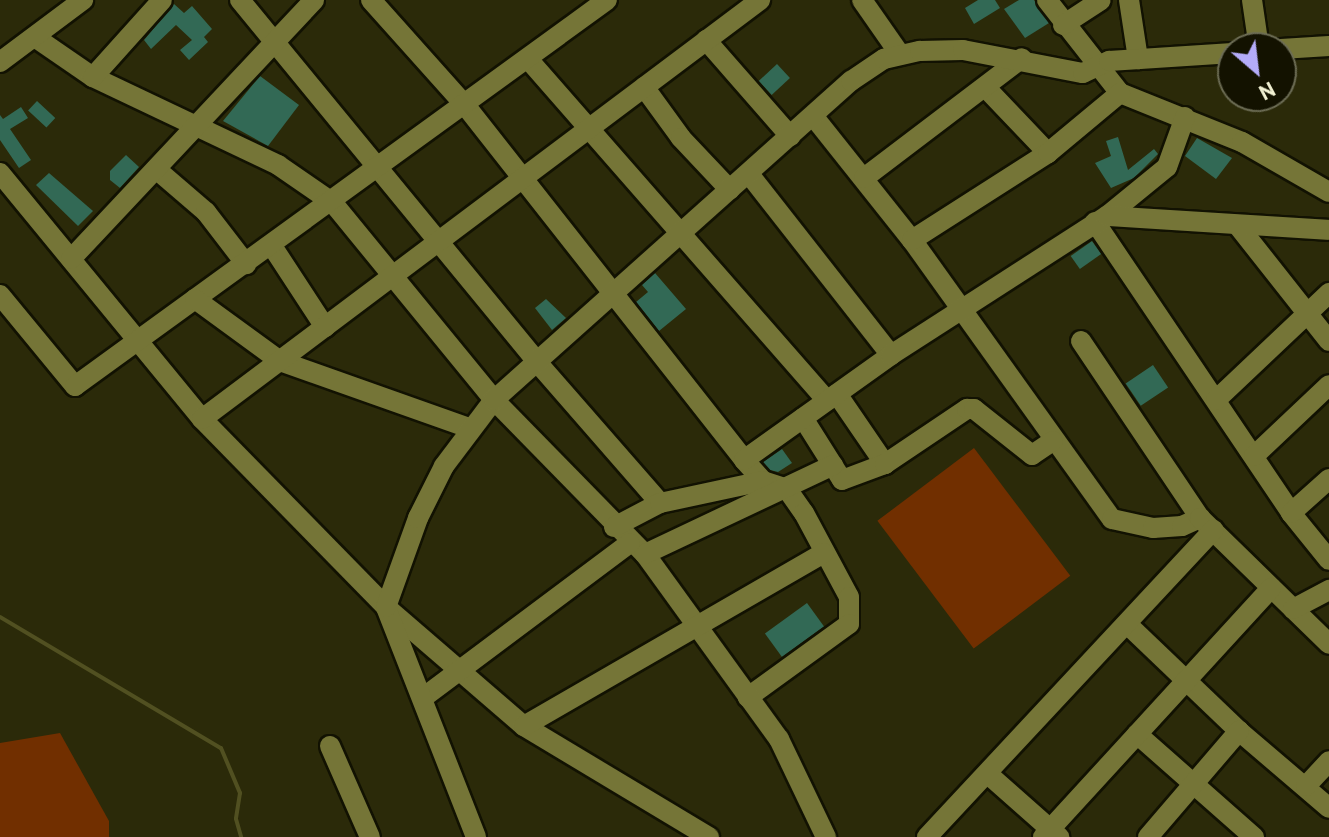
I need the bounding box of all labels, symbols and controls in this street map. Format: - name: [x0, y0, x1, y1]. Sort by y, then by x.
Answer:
- north arrow: [1217, 32, 1297, 112]
- text: N: [1254, 76, 1280, 107]

